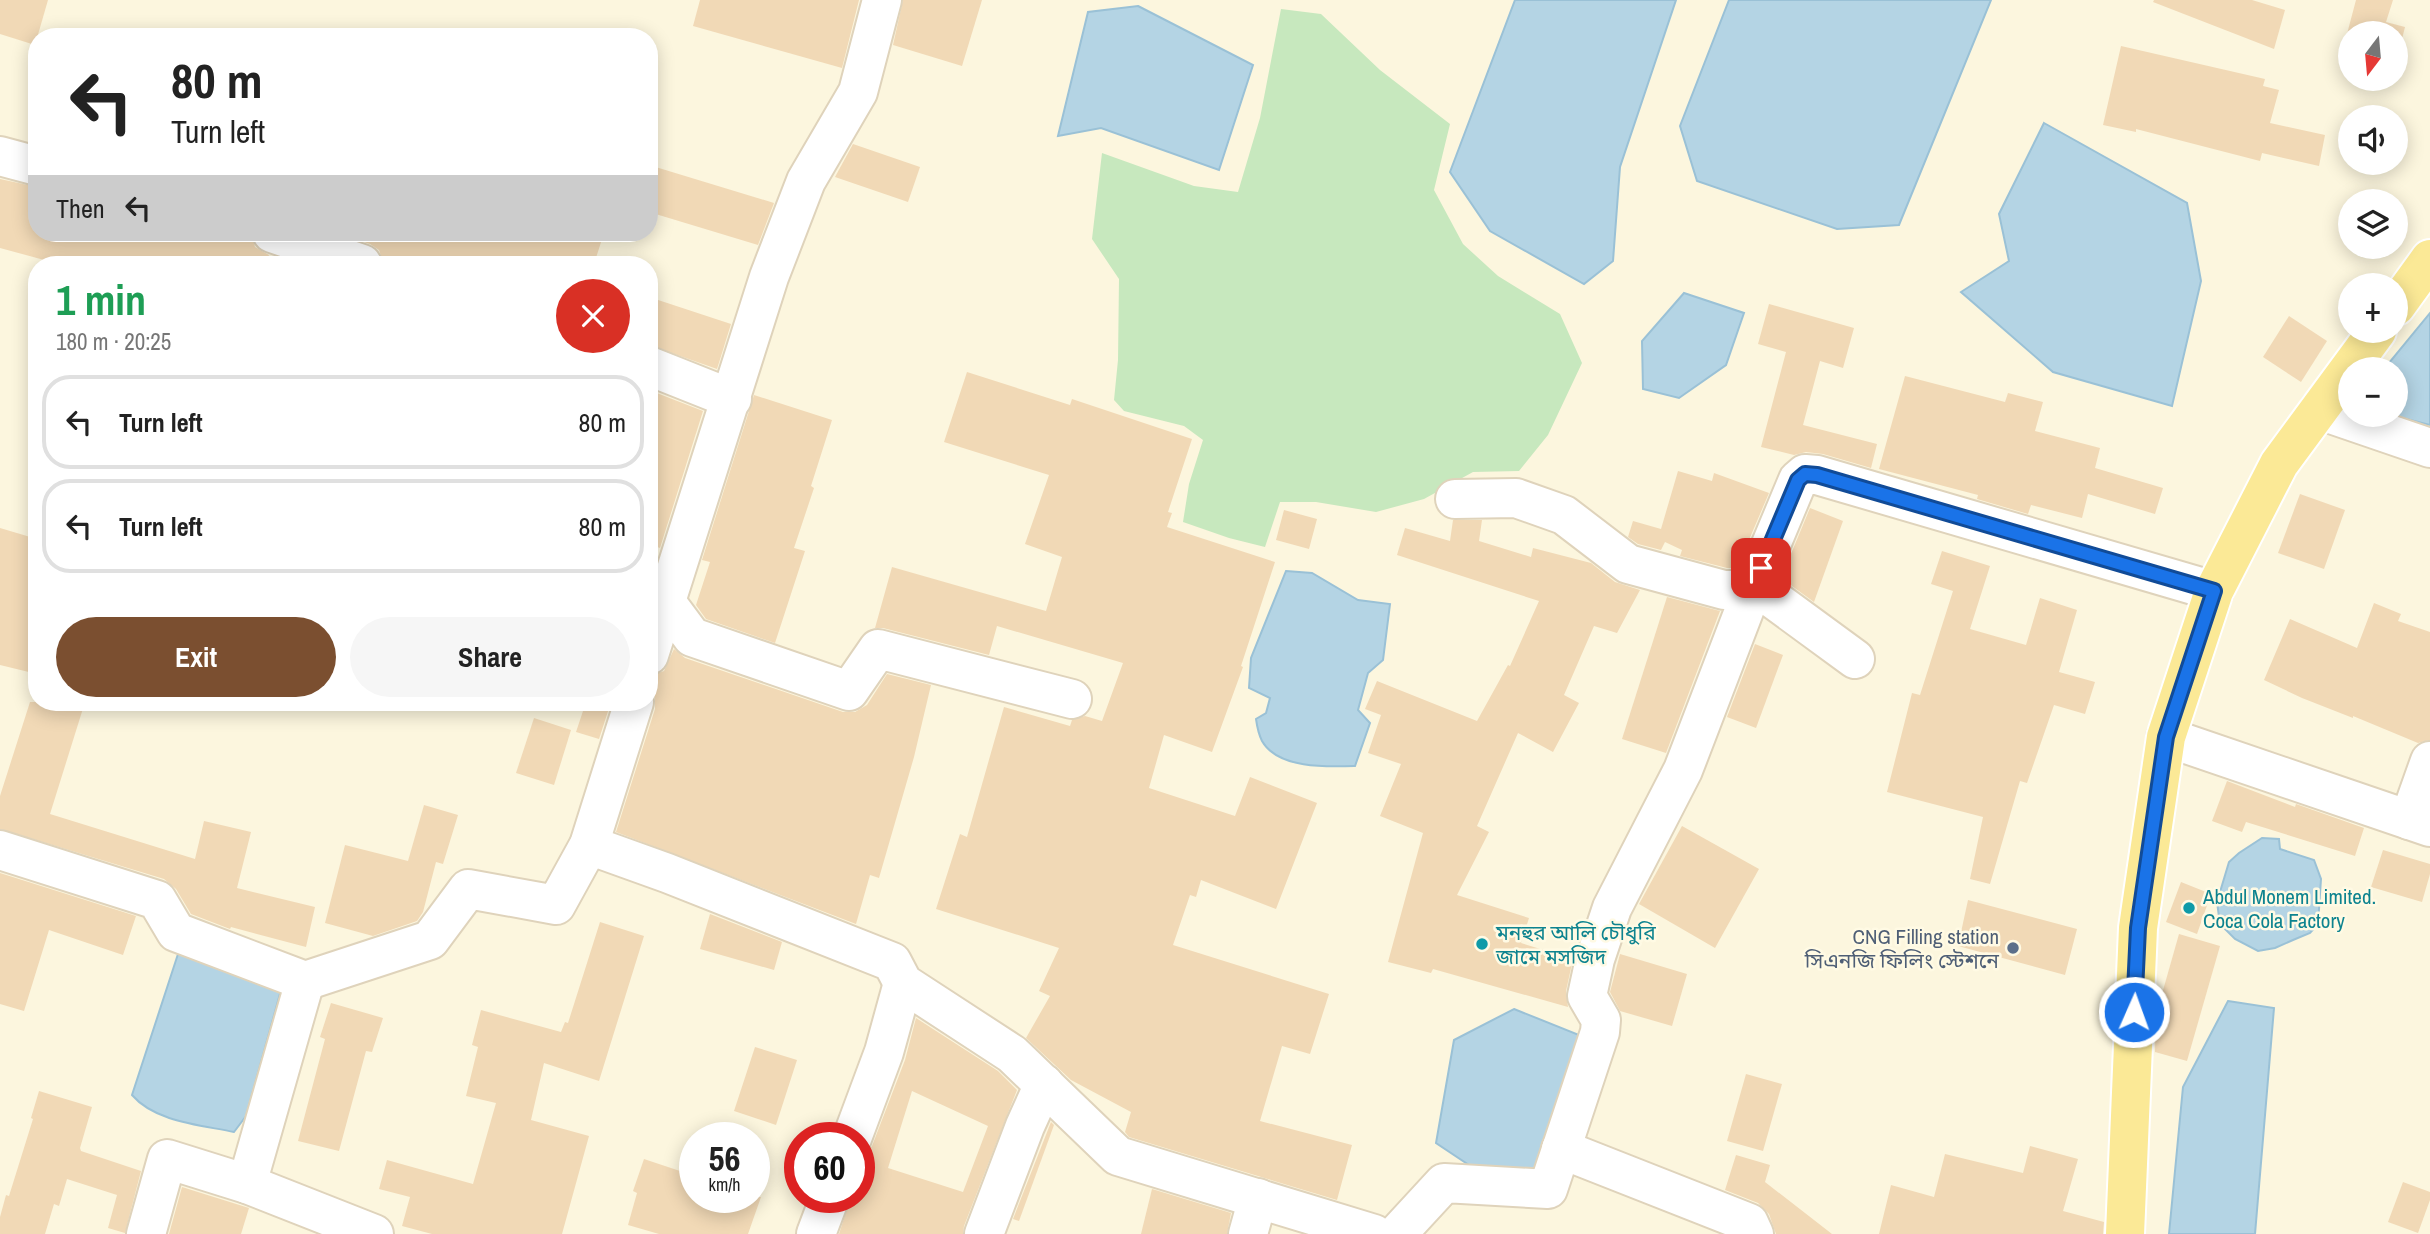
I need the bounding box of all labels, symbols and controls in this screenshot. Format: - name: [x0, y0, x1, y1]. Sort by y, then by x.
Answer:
- north arrow: [2338, 21, 2408, 91]
- map controls: [2338, 21, 2408, 427]
- text: 80 m: [171, 47, 263, 113]
- icon: left: [56, 56, 147, 147]
- button: sound: [2338, 105, 2408, 175]
- text: Turn left: [171, 110, 265, 153]
- icon: left: [119, 189, 157, 227]
- button: layers: [2338, 189, 2408, 259]
- text: Then: [56, 191, 105, 226]
- text: 1 min: [56, 272, 146, 328]
- button: +: [2338, 273, 2408, 343]
- button: close: [556, 279, 630, 353]
- text: 180 m · 20:25: [56, 326, 171, 357]
- button: −: [2338, 357, 2408, 427]
- icon: left: [60, 403, 98, 441]
- text: Turn left: [119, 405, 203, 440]
- text: 80 m: [579, 405, 626, 440]
- icon: left: [60, 507, 98, 545]
- text: Turn left: [119, 509, 203, 544]
- text: 80 m: [579, 509, 626, 544]
- pin: [1731, 538, 1791, 598]
- icon: arrive: [1742, 549, 1780, 587]
- button: Exit: [56, 617, 336, 697]
- button: Share: [350, 617, 630, 697]
- place label: Abdul Monem Limited. Coca Cola Factory: [2202, 882, 2376, 935]
- marker: Abdul Monem Limited. Coca Cola Factory: [2181, 900, 2197, 916]
- place label: মনহুর আলি চৌধুরি জামে মসজিদ: [1495, 918, 1656, 971]
- place label: CNG Filling station সিএনজি ফিলিং স্টেশনে: [1804, 922, 1999, 975]
- marker: মনহুর আলি চৌধুরি জামে মসজিদ: [1474, 936, 1490, 952]
- marker: CNG Filling station সিএনজি ফিলিং স্টেশনে: [2005, 940, 2021, 956]
- position arrow: [2097, 975, 2171, 1049]
- speed limit sign: 60: [784, 1122, 875, 1213]
- text: 56: [709, 1135, 740, 1182]
- text: km/h: [709, 1172, 741, 1197]

